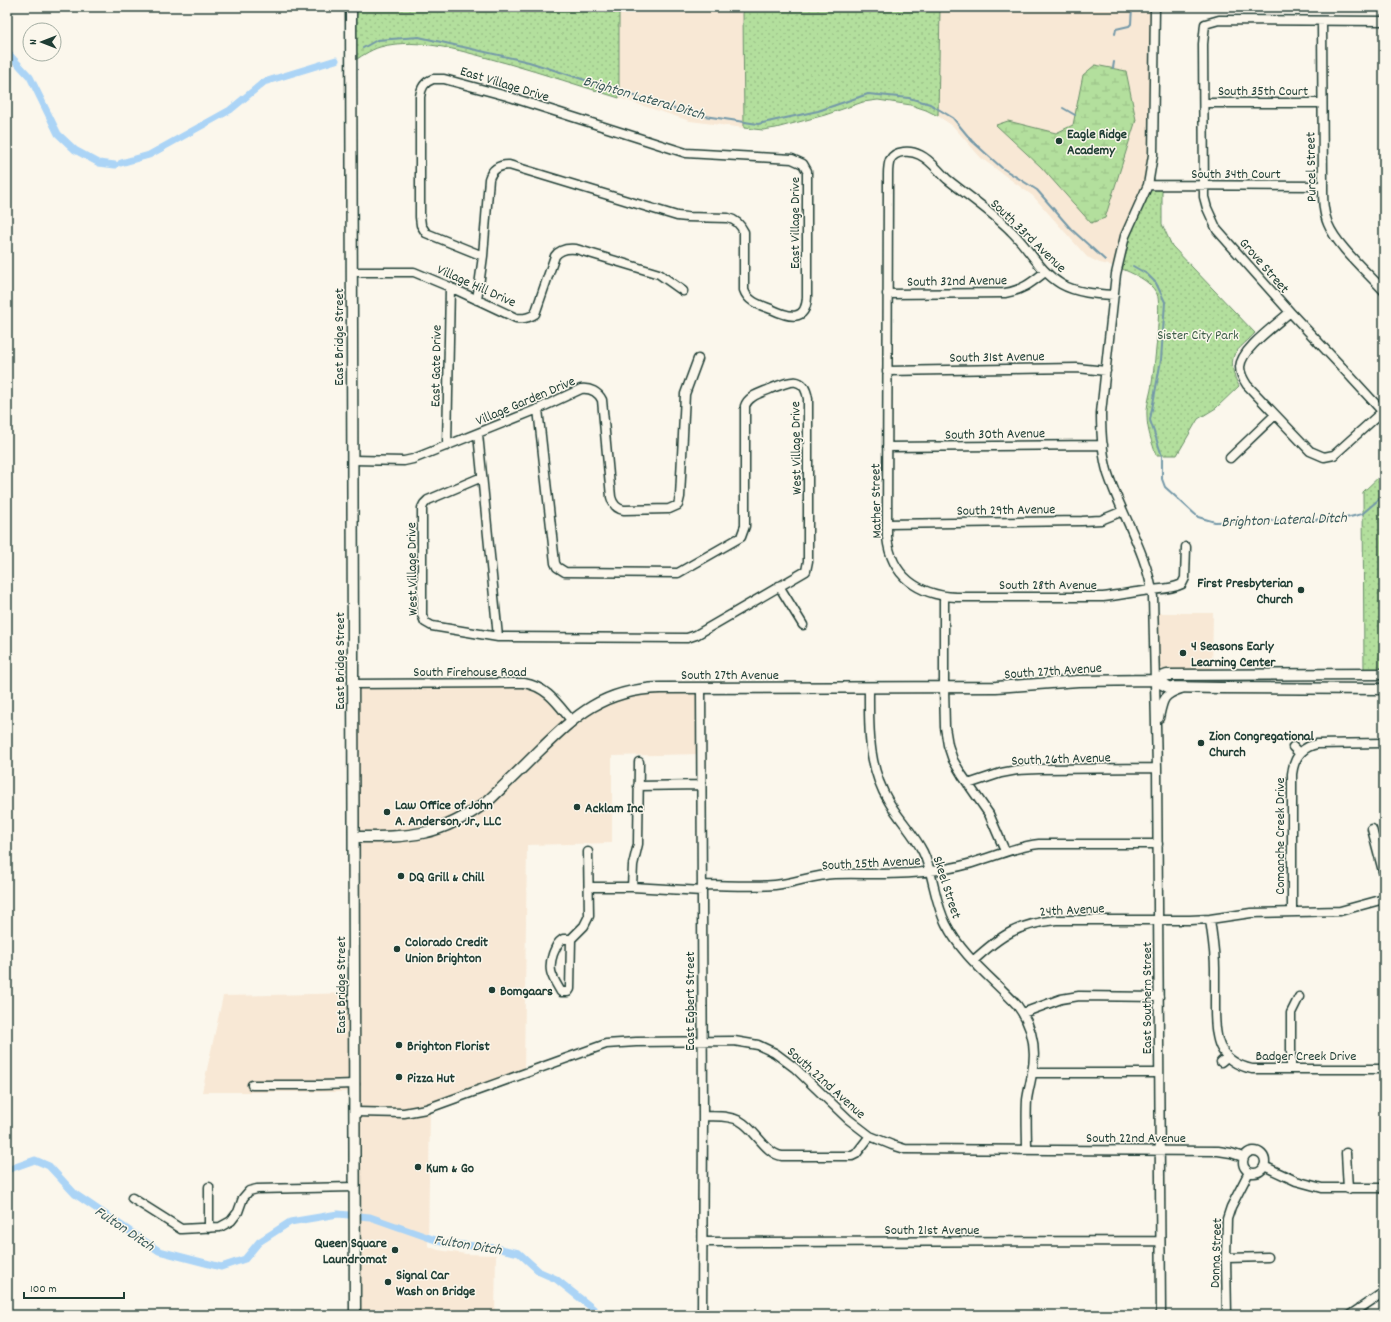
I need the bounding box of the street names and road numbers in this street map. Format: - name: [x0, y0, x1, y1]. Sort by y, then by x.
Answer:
- street label: East Village Drive: [457, 62, 551, 108]
- street label: South 35th Court: [1218, 82, 1308, 102]
- street label: Purcel Street: [1301, 132, 1323, 202]
- street label: South 34th Court: [1191, 165, 1281, 185]
- street label: East Village Drive: [786, 177, 806, 269]
- street label: South 33rd Avenue: [985, 195, 1070, 278]
- street label: Grove Street: [1234, 234, 1293, 298]
- street label: Village Hill Drive: [433, 260, 519, 313]
- street label: South 32nd Avenue: [907, 271, 1007, 293]
- street label: East Bridge Street: [330, 288, 350, 386]
- street label: East Gate Drive: [426, 325, 448, 407]
- street label: South 31st Avenue: [949, 347, 1045, 369]
- street label: Village Garden Drive: [473, 372, 579, 432]
- street label: West Village Drive: [786, 401, 808, 495]
- street label: South 30th Avenue: [945, 424, 1045, 446]
- street label: Mather Street: [866, 463, 888, 539]
- street label: South 29th Avenue: [956, 500, 1056, 522]
- street label: West Village Drive: [402, 522, 424, 616]
- street label: South 28th Avenue: [999, 576, 1097, 596]
- street label: East Bridge Street: [331, 612, 351, 710]
- street label: South 27th Avenue: [1004, 659, 1103, 685]
- street label: South Firehouse Road: [413, 663, 527, 683]
- street label: South 27th Avenue: [681, 666, 779, 686]
- street label: South 26th Avenue: [1011, 748, 1111, 772]
- street label: Comanche Creek Drive: [1271, 777, 1291, 895]
- street label: South 25th Avenue: [821, 851, 921, 877]
- street label: Skeel Street: [927, 854, 966, 922]
- street label: 24th Avenue: [1039, 899, 1105, 923]
- street label: East Bridge Street: [332, 936, 352, 1034]
- street label: East Southern Street: [1138, 942, 1158, 1054]
- street label: East Egbert Street: [681, 951, 701, 1051]
- street label: South 22nd Avenue: [782, 1043, 870, 1124]
- street label: Badger Creek Drive: [1256, 1047, 1356, 1067]
- street label: South 22nd Avenue: [1086, 1129, 1186, 1149]
- street label: Donna Street: [1206, 1218, 1228, 1288]
- street label: South 21st Avenue: [885, 1221, 979, 1241]

